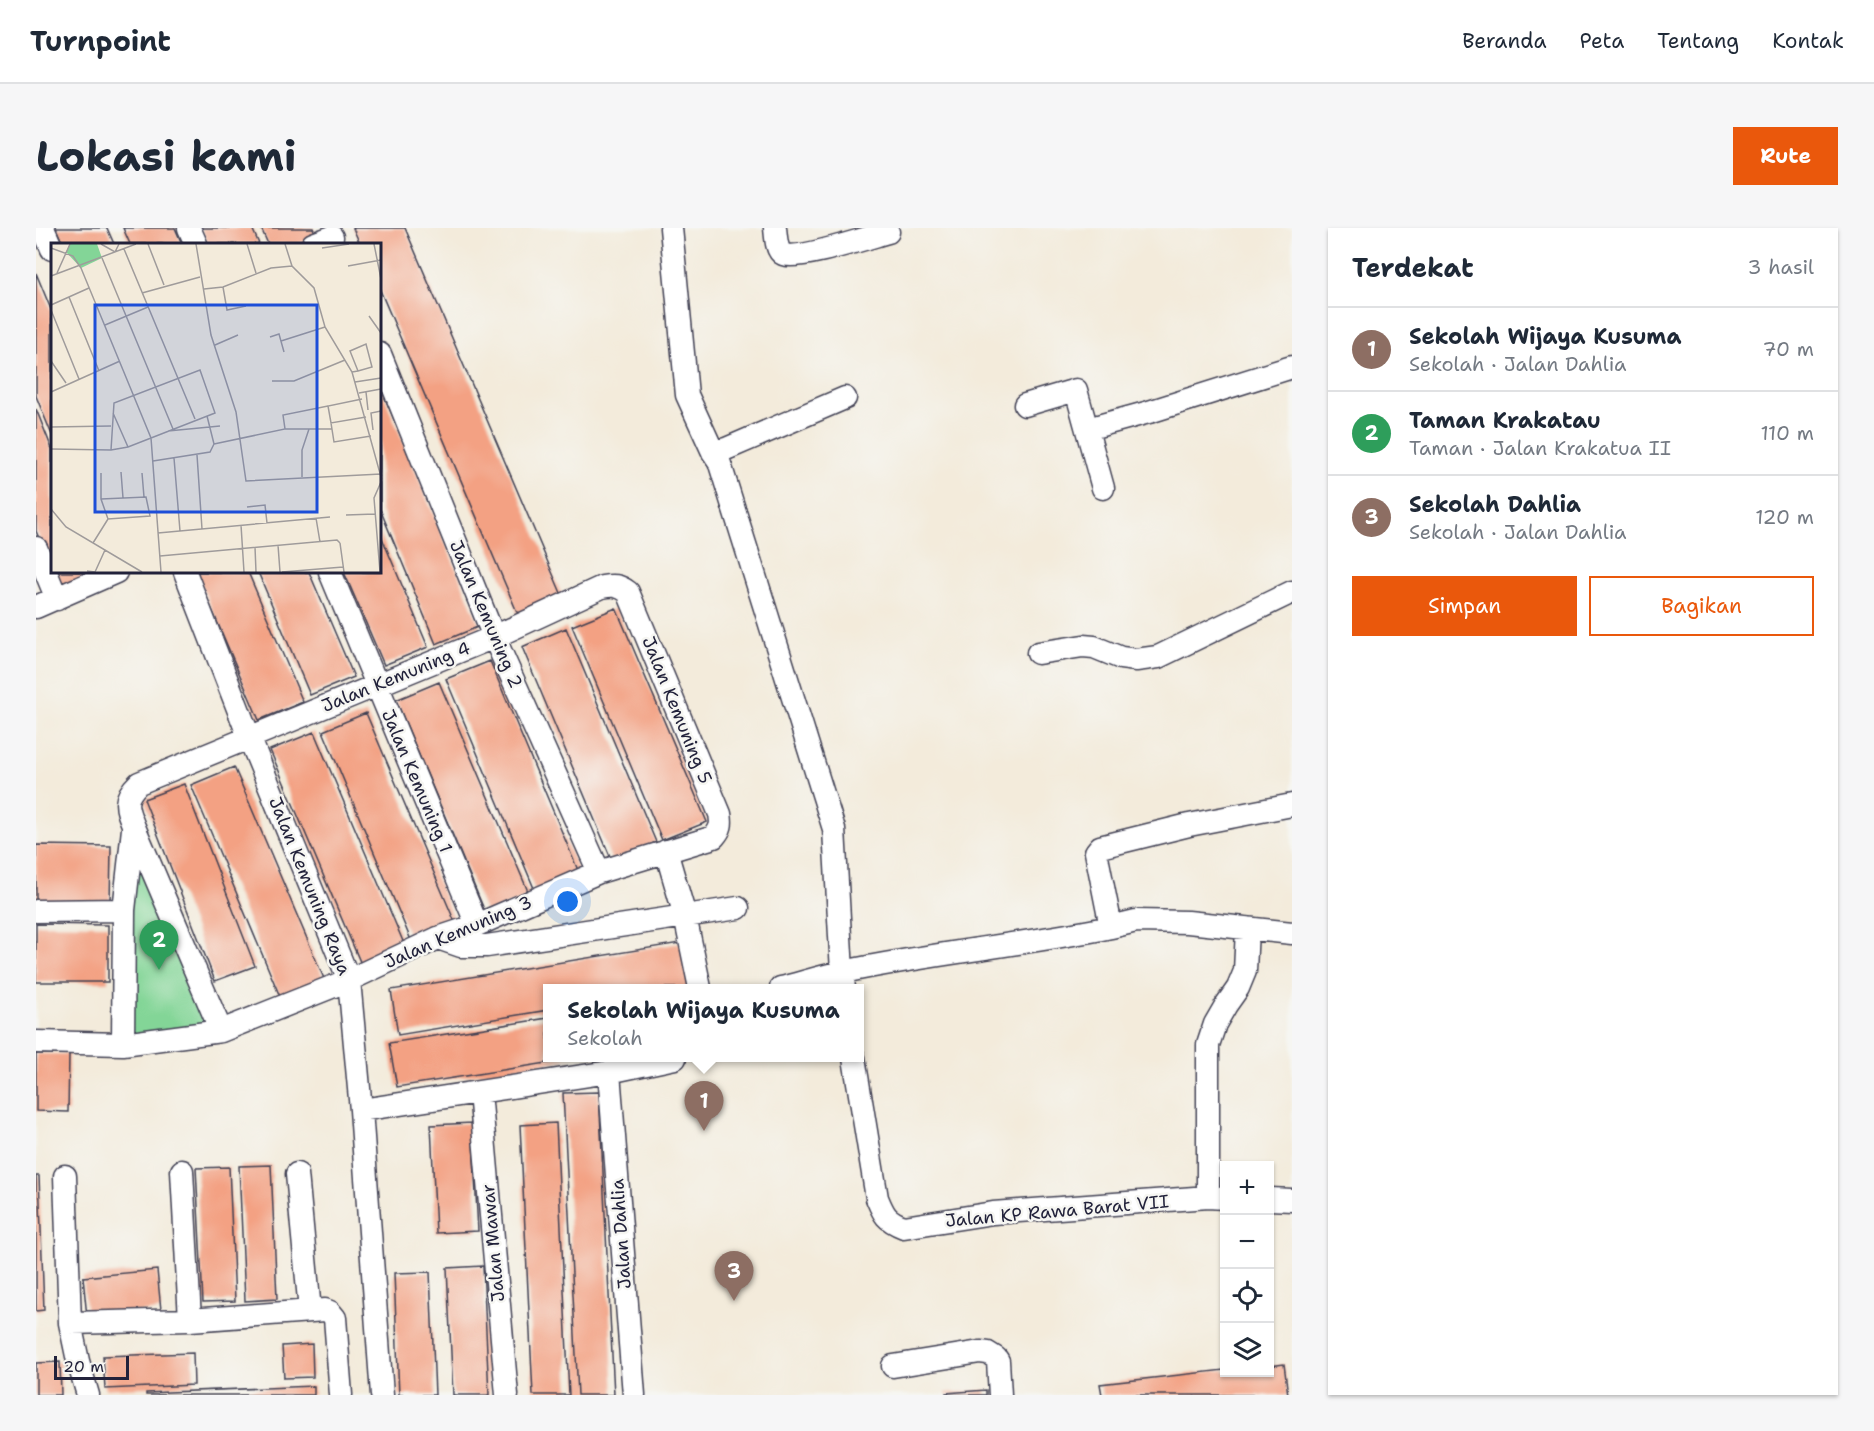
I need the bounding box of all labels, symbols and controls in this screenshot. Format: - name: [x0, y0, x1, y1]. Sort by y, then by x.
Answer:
- text: Turnpoint: [30, 22, 171, 60]
- text: Beranda: [1462, 27, 1547, 55]
- text: Peta: [1580, 27, 1624, 55]
- text: Tentang: [1657, 27, 1739, 55]
- text: Kontak: [1772, 27, 1844, 55]
- button: Rute: [1733, 127, 1838, 185]
- text: Lokasi kami: [36, 128, 297, 184]
- inset map: [51, 243, 381, 573]
- text: Terdekat: [1352, 250, 1474, 285]
- text: 3 hasil: [1748, 254, 1814, 280]
- text: Sekolah Wijaya Kusuma: [1409, 322, 1682, 351]
- text: 1: [1367, 336, 1376, 362]
- text: 70 m: [1762, 336, 1814, 362]
- text: Sekolah · Jalan Dahlia: [1409, 351, 1626, 377]
- text: Taman Krakatau: [1409, 406, 1601, 435]
- text: 2: [1365, 420, 1379, 446]
- text: 110 m: [1760, 420, 1814, 446]
- text: Taman · Jalan Krakatua II: [1409, 435, 1671, 461]
- text: Sekolah Dahlia: [1409, 490, 1581, 519]
- text: 3: [1365, 504, 1379, 530]
- text: 120 m: [1755, 504, 1814, 530]
- text: Sekolah · Jalan Dahlia: [1409, 519, 1626, 545]
- street label: Jalan Kemuning 2: [444, 536, 528, 692]
- button: Simpan: [1352, 576, 1577, 636]
- button: Bagikan: [1589, 576, 1814, 636]
- street label: Jalan Kemuning 5: [636, 633, 718, 787]
- street label: Jalan Kemuning 4: [318, 636, 474, 718]
- street label: Jalan Kemuning 1: [376, 706, 458, 856]
- street label: Jalan Kemuning Raya: [263, 793, 357, 979]
- your location: [553, 887, 582, 916]
- street label: Jalan Kemuning 3: [380, 890, 536, 974]
- pin: 2: [140, 920, 178, 970]
- popup: [543, 984, 864, 1062]
- text: Sekolah Wijaya Kusuma: [567, 996, 840, 1025]
- text: Sekolah: [567, 1025, 643, 1051]
- pin: 1: [684, 1082, 724, 1131]
- map controls: [1220, 1161, 1274, 1377]
- button: +: [1220, 1161, 1274, 1215]
- street label: Jalan Dahlia: [605, 1178, 637, 1290]
- street label: Jalan Mawar: [476, 1183, 510, 1303]
- street label: Jalan KP Rawa Barat VII: [944, 1189, 1170, 1233]
- button: −: [1220, 1215, 1274, 1269]
- pin: 3: [714, 1252, 754, 1301]
- button: locate: [1220, 1269, 1274, 1323]
- button: layers: [1220, 1323, 1274, 1377]
- scale bar: [54, 1353, 129, 1380]
- text: 20 m: [63, 1356, 104, 1377]

